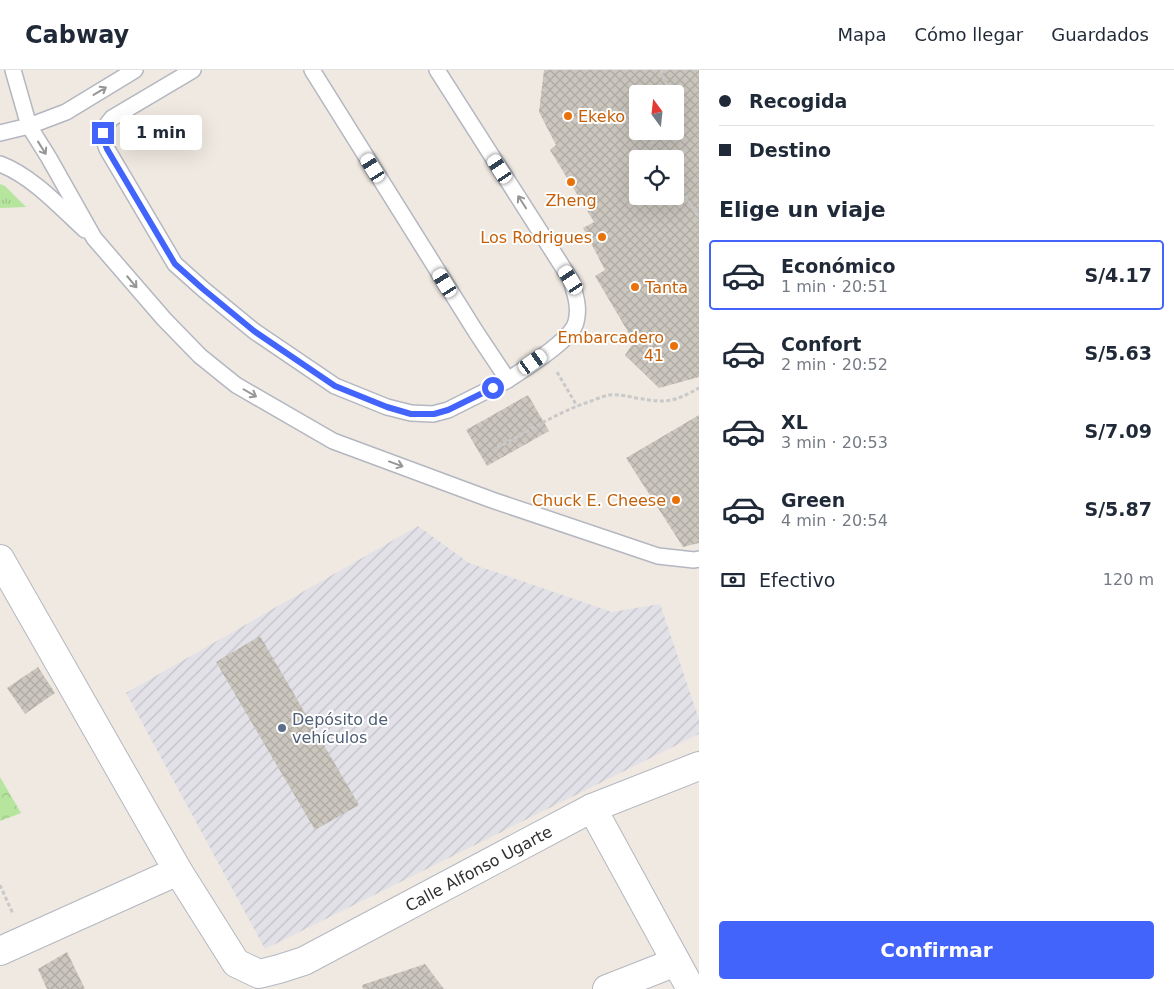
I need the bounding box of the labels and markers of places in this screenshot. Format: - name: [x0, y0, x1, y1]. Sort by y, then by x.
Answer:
- place label: Ekeko: [578, 107, 625, 126]
- marker: Ekeko: [562, 110, 574, 122]
- marker: Zheng: [565, 176, 577, 188]
- place label: Zheng: [545, 191, 597, 210]
- place label: Los Rodrigues: [480, 228, 592, 247]
- marker: Los Rodrigues: [596, 231, 608, 243]
- place label: Tanta: [644, 278, 688, 297]
- marker: Tanta: [629, 281, 641, 293]
- place label: Embarcadero 41: [558, 328, 664, 365]
- marker: Embarcadero 41: [668, 340, 680, 352]
- place label: Chuck E. Cheese: [532, 491, 666, 510]
- marker: Chuck E. Cheese: [670, 494, 682, 506]
- place label: Depósito de vehículos: [292, 710, 388, 747]
- marker: Depósito de vehículos: [276, 722, 288, 734]

